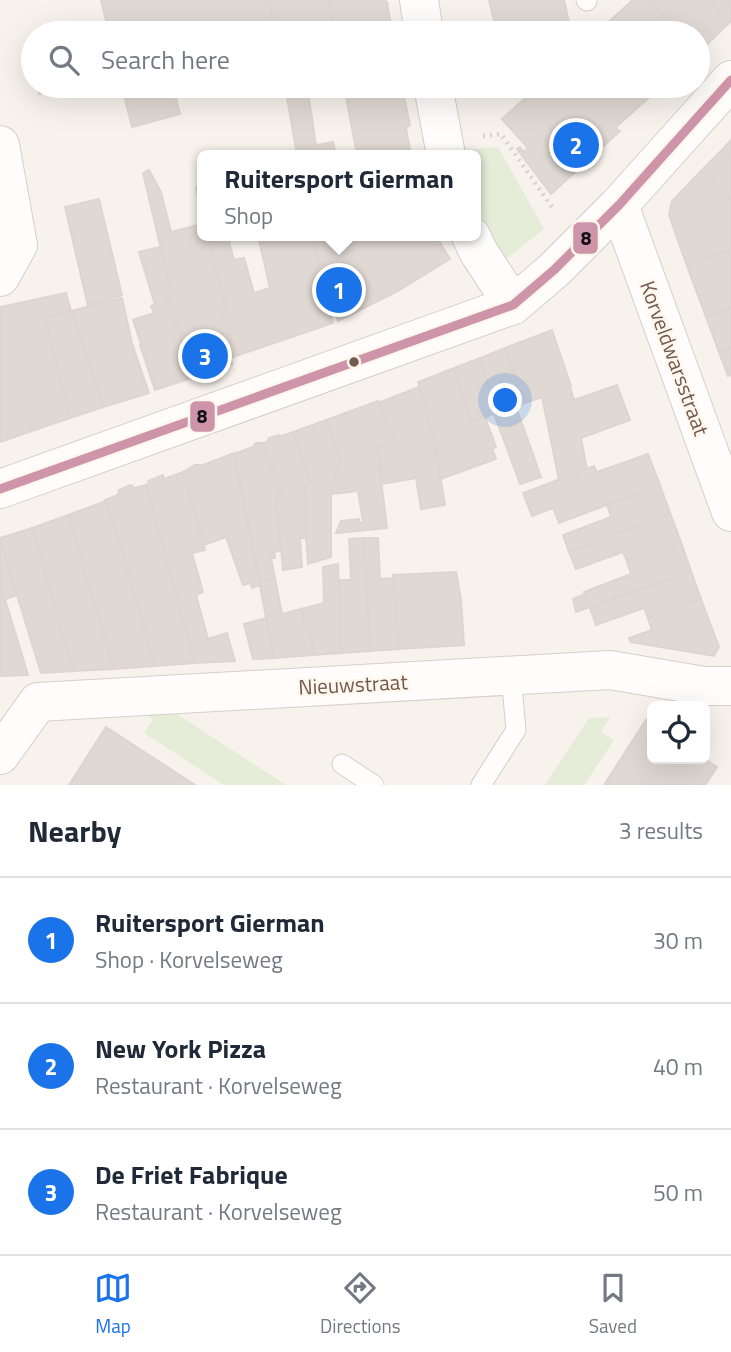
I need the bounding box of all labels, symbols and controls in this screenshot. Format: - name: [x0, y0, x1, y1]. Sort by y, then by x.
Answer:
- search box: [21, 21, 710, 98]
- text: Search here: [101, 40, 230, 79]
- icon: search: [45, 41, 83, 79]
- pin: 2: [553, 119, 599, 171]
- popup: [197, 150, 481, 241]
- text: Ruitersport Gierman: [224, 159, 454, 198]
- text: Shop: [224, 198, 273, 233]
- line badge: 8: [572, 221, 599, 255]
- text: 8: [581, 223, 592, 252]
- pin: 1: [316, 264, 362, 316]
- street label: Korveldwarsstraat: [632, 276, 718, 441]
- pin: 3: [182, 330, 228, 382]
- unlabelled marker: [347, 355, 361, 369]
- your location: [488, 383, 522, 417]
- line badge: 8: [189, 400, 216, 433]
- text: 8: [197, 401, 208, 430]
- street label: Nieuwstraat: [298, 665, 409, 703]
- map controls: [647, 701, 710, 764]
- button: locate: [647, 701, 710, 764]
- text: Nearby: [28, 808, 121, 854]
- text: 3 results: [619, 813, 703, 848]
- text: Ruitersport Gierman: [95, 903, 325, 942]
- text: 1: [45, 923, 57, 958]
- text: 30 m: [653, 923, 703, 958]
- text: Shop · Korvelseweg: [95, 942, 283, 977]
- text: New York Pizza: [95, 1029, 266, 1068]
- text: 2: [45, 1049, 57, 1084]
- text: 40 m: [653, 1049, 703, 1084]
- text: Restaurant · Korvelseweg: [95, 1068, 342, 1103]
- text: De Friet Fabrique: [95, 1155, 288, 1194]
- text: 3: [45, 1175, 57, 1210]
- text: 50 m: [653, 1175, 703, 1210]
- text: Restaurant · Korvelseweg: [95, 1194, 342, 1229]
- tab: Map: [94, 1269, 132, 1340]
- tab: Directions: [320, 1269, 401, 1340]
- tab: Saved: [589, 1269, 637, 1340]

